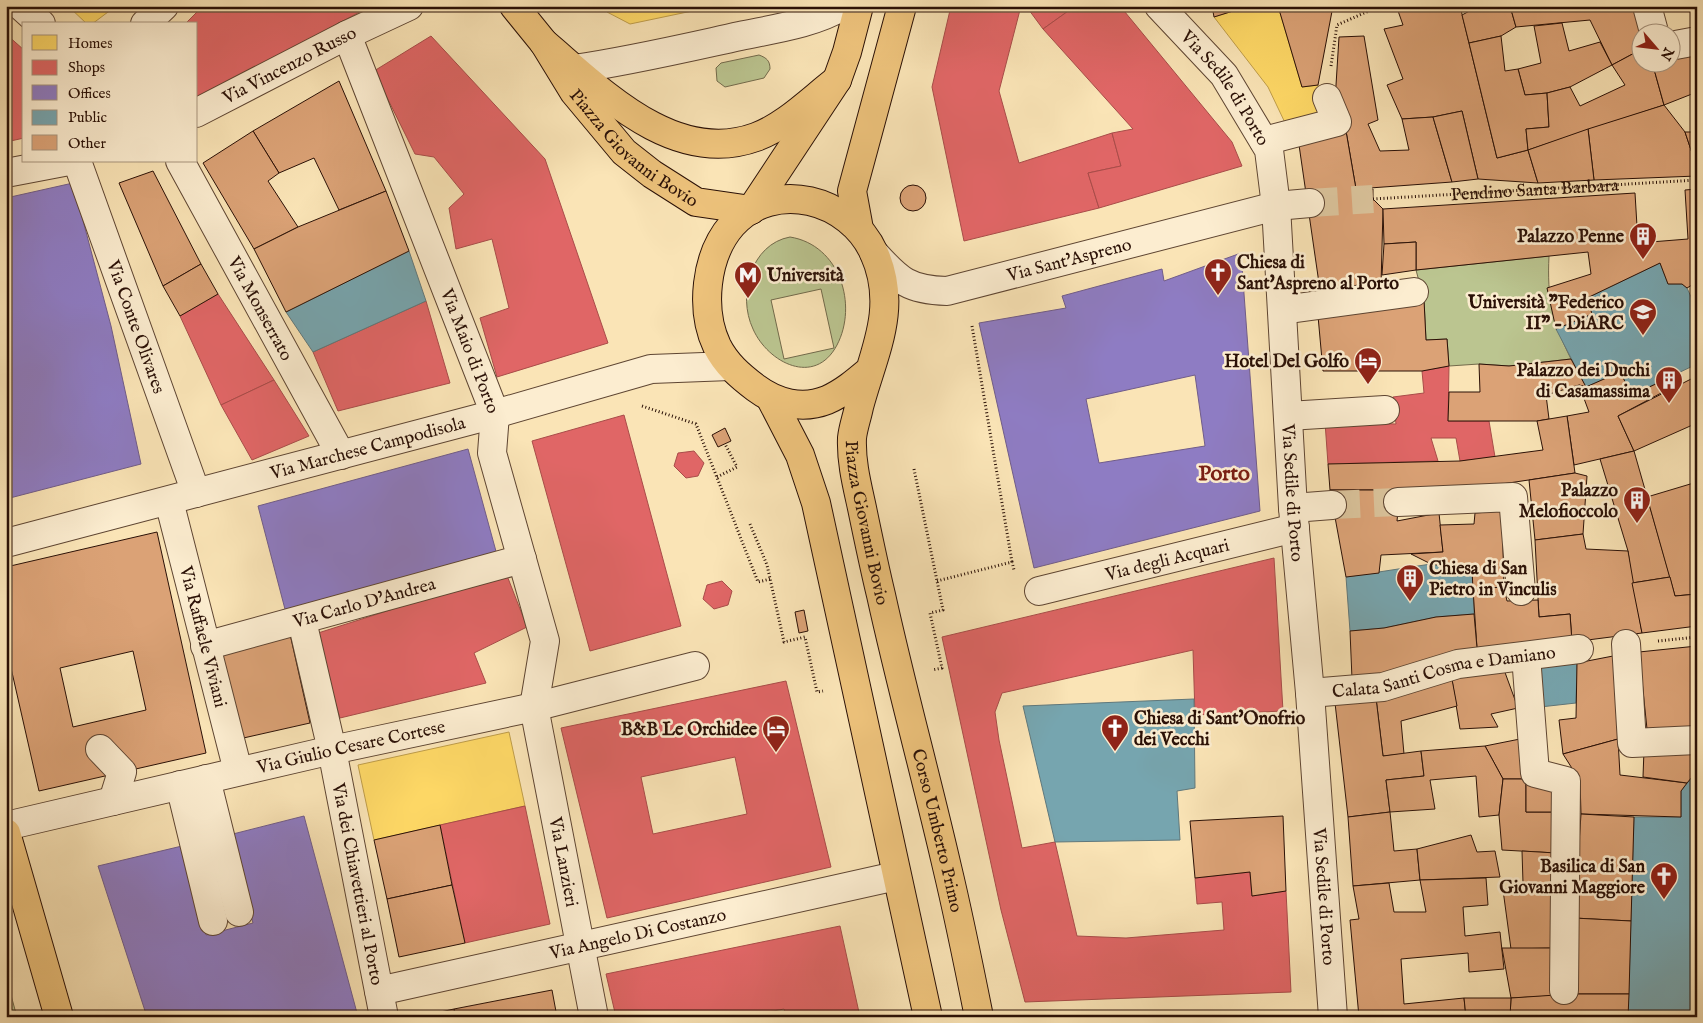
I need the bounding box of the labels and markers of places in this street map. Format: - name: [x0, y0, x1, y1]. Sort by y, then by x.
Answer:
- building icon: Palazzo Penne: [1628, 221, 1658, 260]
- place label: Palazzo Penne: [1517, 226, 1625, 249]
- place label: Chiesa di Sant'Aspreno al Porto: [1237, 252, 1399, 296]
- church icon: Chiesa di Sant'Aspreno al Porto: [1203, 257, 1233, 296]
- metro station icon: Università: [733, 260, 763, 299]
- place label: Università: [766, 265, 845, 288]
- place label: Università "Federico II" - DiARC: [1467, 292, 1624, 336]
- school or university icon: Università "Federico II" - DiARC: [1628, 297, 1658, 336]
- hotel icon: Hotel Del Golfo: [1353, 346, 1383, 385]
- place label: Hotel Del Golfo: [1224, 351, 1349, 374]
- place label: Palazzo dei Duchi di Casamassima: [1516, 360, 1651, 404]
- building icon: Palazzo dei Duchi di Casamassima: [1654, 365, 1684, 404]
- place label: Palazzo Melofioccolo: [1519, 480, 1618, 524]
- building icon: Palazzo Melofioccolo: [1622, 485, 1652, 524]
- place label: Chiesa di San Pietro in Vinculis: [1429, 558, 1557, 602]
- building icon: Chiesa di San Pietro in Vinculis: [1395, 563, 1425, 602]
- place label: Chiesa di Sant'Onofrio dei Vecchi: [1134, 708, 1305, 752]
- church icon: Chiesa di Sant'Onofrio dei Vecchi: [1100, 713, 1130, 752]
- hotel icon: B&B Le Orchidee: [761, 714, 791, 753]
- place label: B&B Le Orchidee: [621, 719, 758, 742]
- place label: Basilica di San Giovanni Maggiore: [1499, 856, 1646, 900]
- church icon: Basilica di San Giovanni Maggiore: [1649, 861, 1679, 900]

